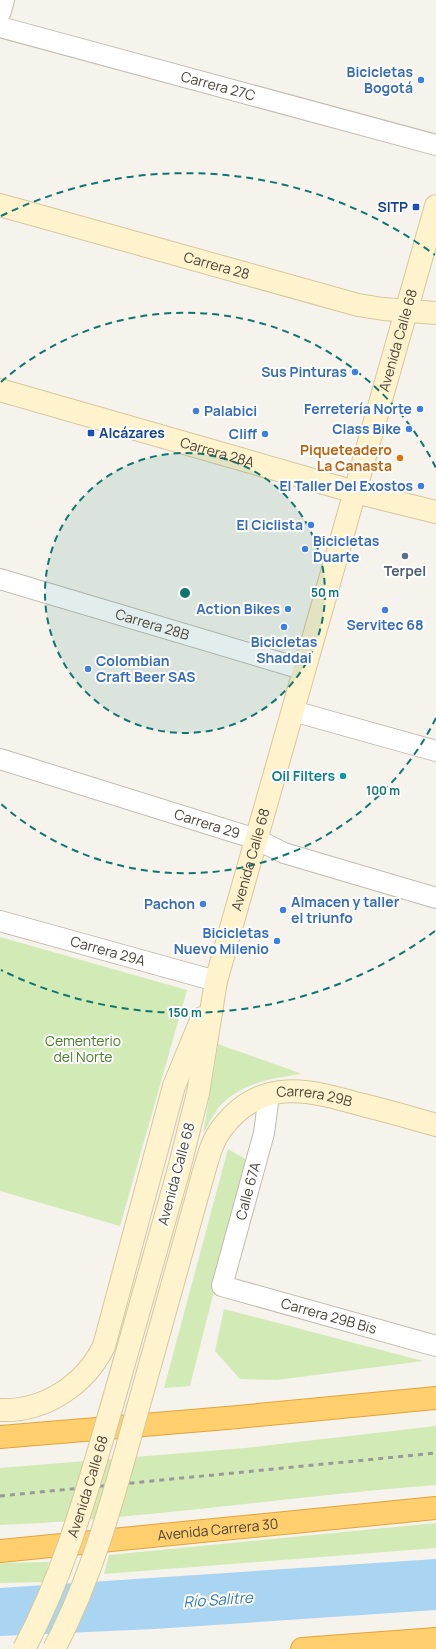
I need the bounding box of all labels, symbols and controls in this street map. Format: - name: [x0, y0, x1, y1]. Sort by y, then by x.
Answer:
- place label: Bicicletas Bogotá: [347, 62, 413, 97]
- street label: Carrera 27C: [179, 66, 258, 105]
- marker: Bicicletas Bogotá: [416, 75, 426, 85]
- place label: SITP: [377, 197, 408, 216]
- marker: SITP: [411, 202, 421, 212]
- street label: Carrera 28: [182, 247, 252, 283]
- street label: Avenida Calle 68: [374, 286, 421, 393]
- place label: Sus Pinturas: [261, 362, 347, 381]
- marker: Sus Pinturas: [350, 367, 360, 377]
- place label: Ferretería Norte: [304, 399, 412, 418]
- place label: Palabici: [204, 401, 257, 420]
- marker: Ferretería Norte: [415, 404, 425, 414]
- marker: Palabici: [191, 406, 201, 416]
- place label: Class Bike: [332, 419, 401, 438]
- place label: Alcázares: [99, 423, 165, 442]
- place label: Cliff: [229, 424, 257, 443]
- marker: Class Bike: [404, 424, 414, 434]
- marker: Alcázares: [86, 428, 96, 438]
- marker: Cliff: [260, 429, 270, 439]
- street label: Carrera 28A: [178, 432, 257, 472]
- place label: Piqueteadero La Canasta: [300, 440, 392, 475]
- marker: Piqueteadero La Canasta: [395, 453, 405, 463]
- place label: El Taller Del Exostos: [279, 476, 413, 495]
- marker: El Taller Del Exostos: [416, 481, 426, 491]
- place label: El Ciclista: [236, 515, 303, 534]
- marker: El Ciclista: [306, 520, 316, 530]
- place label: Bicicletas Duarte: [313, 531, 380, 566]
- marker: Bicicletas Duarte: [300, 544, 310, 554]
- marker: Terpel: [400, 551, 410, 561]
- place label: Terpel: [384, 561, 426, 580]
- text: 50 m: [311, 584, 339, 601]
- centre of rings: [178, 586, 192, 600]
- place label: Action Bikes: [196, 599, 280, 618]
- street label: Carrera 28B: [113, 604, 192, 644]
- marker: Action Bikes: [283, 604, 293, 614]
- marker: Servitec 68: [380, 605, 390, 615]
- place label: Servitec 68: [346, 615, 424, 634]
- marker: Bicicletas Shaddai: [279, 622, 289, 632]
- place label: Bicicletas Shaddai: [251, 632, 318, 667]
- place label: Colombian Craft Beer SAS: [96, 651, 196, 686]
- marker: Colombian Craft Beer SAS: [83, 664, 93, 674]
- place label: Oil Filters: [272, 766, 335, 785]
- marker: Oil Filters: [338, 771, 348, 781]
- text: 100 m: [366, 782, 400, 799]
- street label: Carrera 29: [172, 804, 243, 842]
- street label: Avenida Calle 68: [226, 806, 274, 913]
- place label: Almacen y taller el triunfo: [291, 892, 400, 927]
- place label: Pachon: [144, 894, 195, 913]
- marker: Pachon: [198, 899, 208, 909]
- marker: Almacen y taller el triunfo: [278, 905, 288, 915]
- place label: Bicicletas Nuevo Milenio: [174, 923, 269, 958]
- street label: Carrera 29A: [68, 931, 148, 970]
- marker: Bicicletas Nuevo Milenio: [272, 936, 282, 946]
- text: 150 m: [168, 1004, 202, 1021]
- park label: Cementerio del Norte: [45, 1031, 121, 1066]
- street label: Carrera 29B: [275, 1081, 355, 1111]
- street label: Avenida Calle 68: [153, 1120, 198, 1227]
- street label: Calle 67A: [231, 1160, 264, 1222]
- street label: Carrera 29B Bis: [279, 1293, 379, 1338]
- street label: Avenida Calle 68: [62, 1433, 112, 1540]
- street label: Avenida Carrera 30: [157, 1514, 279, 1544]
- water label: Río Salitre: [183, 1587, 255, 1612]

